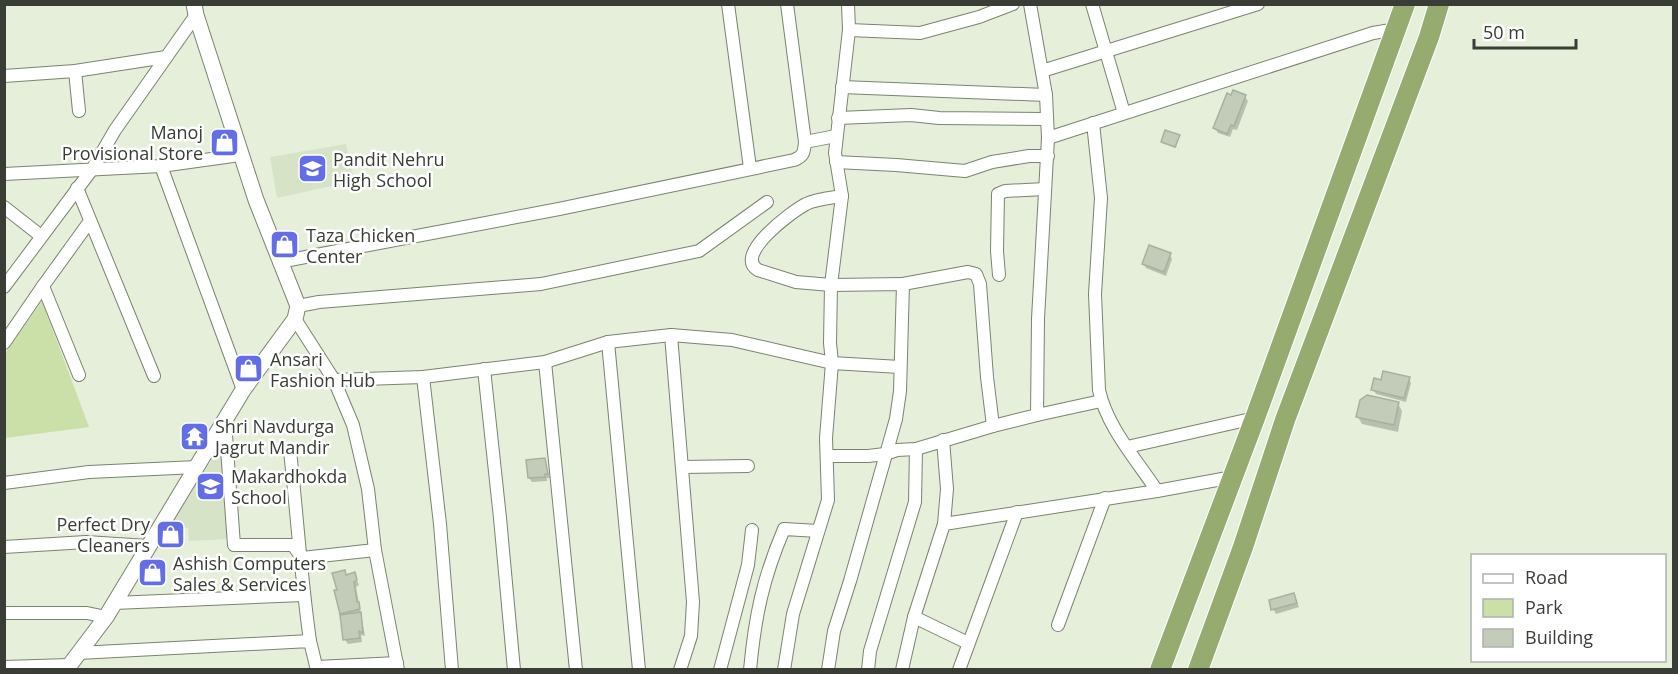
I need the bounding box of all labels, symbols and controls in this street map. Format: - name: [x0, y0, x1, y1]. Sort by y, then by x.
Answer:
- scale bar: [1474, 12, 1576, 50]
- text: 50 m: [1483, 20, 1525, 44]
- place label: Manoj Provisional Store: [62, 120, 203, 165]
- shop icon: Manoj Provisional Store: [208, 126, 240, 158]
- place label: Pandit Nehru High School: [333, 147, 445, 192]
- school or university icon: Pandit Nehru High School: [296, 153, 328, 185]
- place label: Taza Chicken Center: [306, 223, 415, 268]
- shop icon: Taza Chicken Center: [269, 229, 301, 261]
- place label: Ansari Fashion Hub: [270, 347, 375, 392]
- shop icon: Ansari Fashion Hub: [233, 353, 265, 385]
- place label: Shri Navdurga Jagrut Mandir: [213, 414, 334, 459]
- temple icon: Shri Navdurga Jagrut Mandir: [178, 420, 210, 452]
- place label: Makardhokda School: [231, 464, 347, 509]
- school or university icon: Makardhokda School: [194, 470, 226, 502]
- place label: Perfect Dry Cleaners: [56, 512, 151, 557]
- shop icon: Perfect Dry Cleaners: [155, 518, 187, 550]
- place label: Ashish Computers Sales & Services: [173, 551, 326, 596]
- legend: [1471, 554, 1666, 662]
- shop icon: Ashish Computers Sales & Services: [136, 557, 168, 589]
- text: Road: [1525, 565, 1568, 589]
- text: Park: [1525, 595, 1563, 619]
- text: Building: [1525, 625, 1593, 649]

